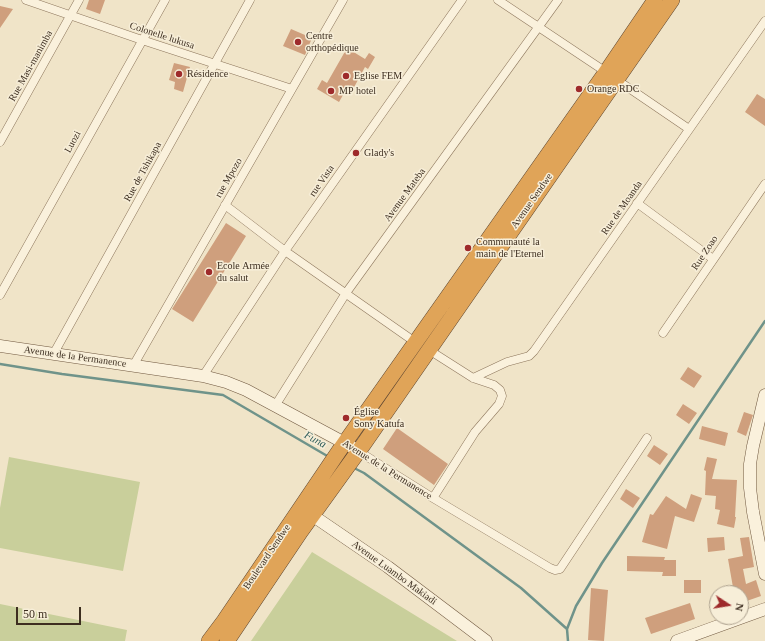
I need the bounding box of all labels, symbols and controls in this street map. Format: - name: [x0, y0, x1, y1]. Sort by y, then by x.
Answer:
- street label: Colonelle lukusa: [128, 20, 196, 52]
- street label: Rue Masi-manimba: [7, 28, 55, 104]
- place label: Centre orthopédique: [306, 30, 359, 54]
- marker: Centre orthopédique: [293, 37, 303, 47]
- place label: Résidence: [187, 68, 228, 80]
- marker: Résidence: [174, 69, 184, 79]
- place label: Eglise FEM: [354, 70, 402, 82]
- marker: Eglise FEM: [341, 71, 351, 81]
- place label: Orange RDC: [587, 83, 639, 95]
- marker: Orange RDC: [574, 84, 584, 94]
- place label: MP hotel: [339, 85, 376, 97]
- marker: MP hotel: [326, 86, 336, 96]
- street label: Luozi: [62, 129, 84, 155]
- street label: Rue de Tshikapa: [122, 140, 164, 204]
- place label: Glady's: [364, 147, 394, 159]
- marker: Glady's: [351, 148, 361, 158]
- street label: rue Mpozo: [213, 156, 245, 200]
- street label: rue Vista: [307, 163, 337, 199]
- street label: Avenue Mateba: [382, 166, 428, 224]
- street label: Avenue Sendwe: [509, 171, 555, 231]
- street label: Rue de Moanda: [599, 179, 645, 237]
- street label: Rue Zoao: [689, 233, 721, 273]
- place label: Communauté la main de l'Eternel: [476, 236, 544, 260]
- marker: Communauté la main de l'Eternel: [463, 243, 473, 253]
- place label: Ecole Armée du salut: [217, 260, 269, 284]
- marker: Ecole Armée du salut: [204, 267, 214, 277]
- street label: Avenue de la Permanence: [23, 344, 127, 370]
- place label: Église Sony Katufa: [354, 406, 404, 430]
- marker: Église Sony Katufa: [341, 413, 351, 423]
- water label: Funa: [302, 429, 328, 451]
- street label: Avenue de la Permanence: [340, 438, 434, 502]
- street label: Boulevard Sendwe: [241, 522, 293, 592]
- street label: Avenue Luambo Makiadi: [349, 538, 439, 608]
- north arrow: [709, 585, 749, 625]
- scale bar: [18, 599, 83, 625]
- text: N: [733, 602, 746, 612]
- text: 50 m: [23, 607, 47, 621]

